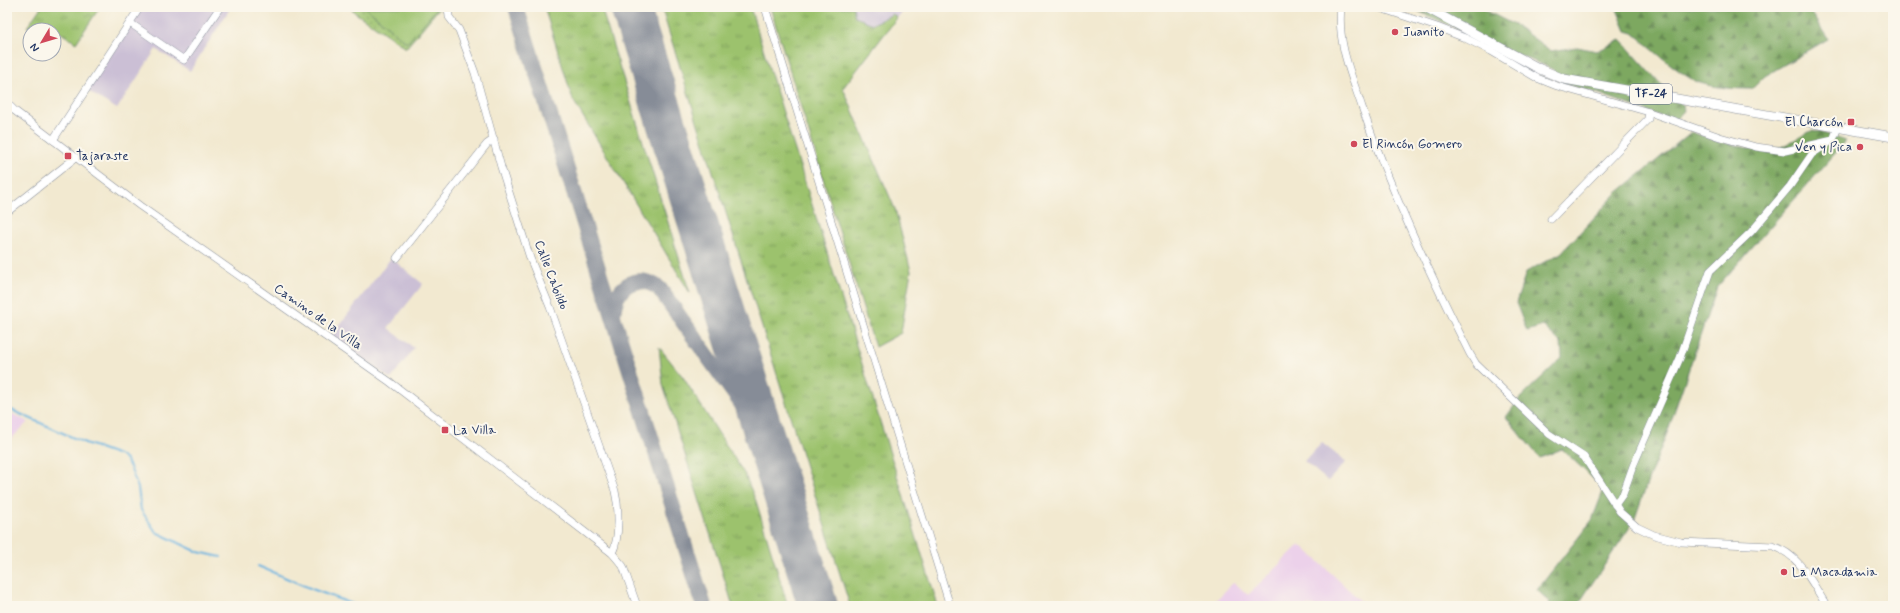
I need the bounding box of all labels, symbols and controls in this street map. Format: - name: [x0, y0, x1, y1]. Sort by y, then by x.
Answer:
- north arrow: [22, 22, 62, 62]
- place label: Juanito: [1403, 24, 1445, 41]
- marker: Juanito: [1390, 27, 1400, 37]
- text: N: [27, 40, 43, 55]
- road number: TF-24: [1630, 84, 1672, 104]
- place label: El Charcón: [1785, 114, 1843, 131]
- marker: El Charcón: [1846, 117, 1856, 127]
- place label: El Rincón Gomero: [1362, 136, 1462, 153]
- marker: El Rincón Gomero: [1349, 139, 1359, 149]
- place label: Ven y Pica: [1795, 139, 1852, 156]
- marker: Ven y Pica: [1855, 142, 1865, 152]
- place label: Tajaraste: [76, 148, 129, 165]
- marker: Tajaraste: [63, 151, 73, 161]
- street label: Calle Cabildo: [530, 238, 572, 312]
- street label: Camino de la Villa: [270, 280, 366, 354]
- place label: La Villa: [453, 422, 496, 439]
- marker: La Villa: [440, 425, 450, 435]
- place label: La Macadamia: [1792, 564, 1877, 581]
- marker: La Macadamia: [1779, 567, 1789, 577]

